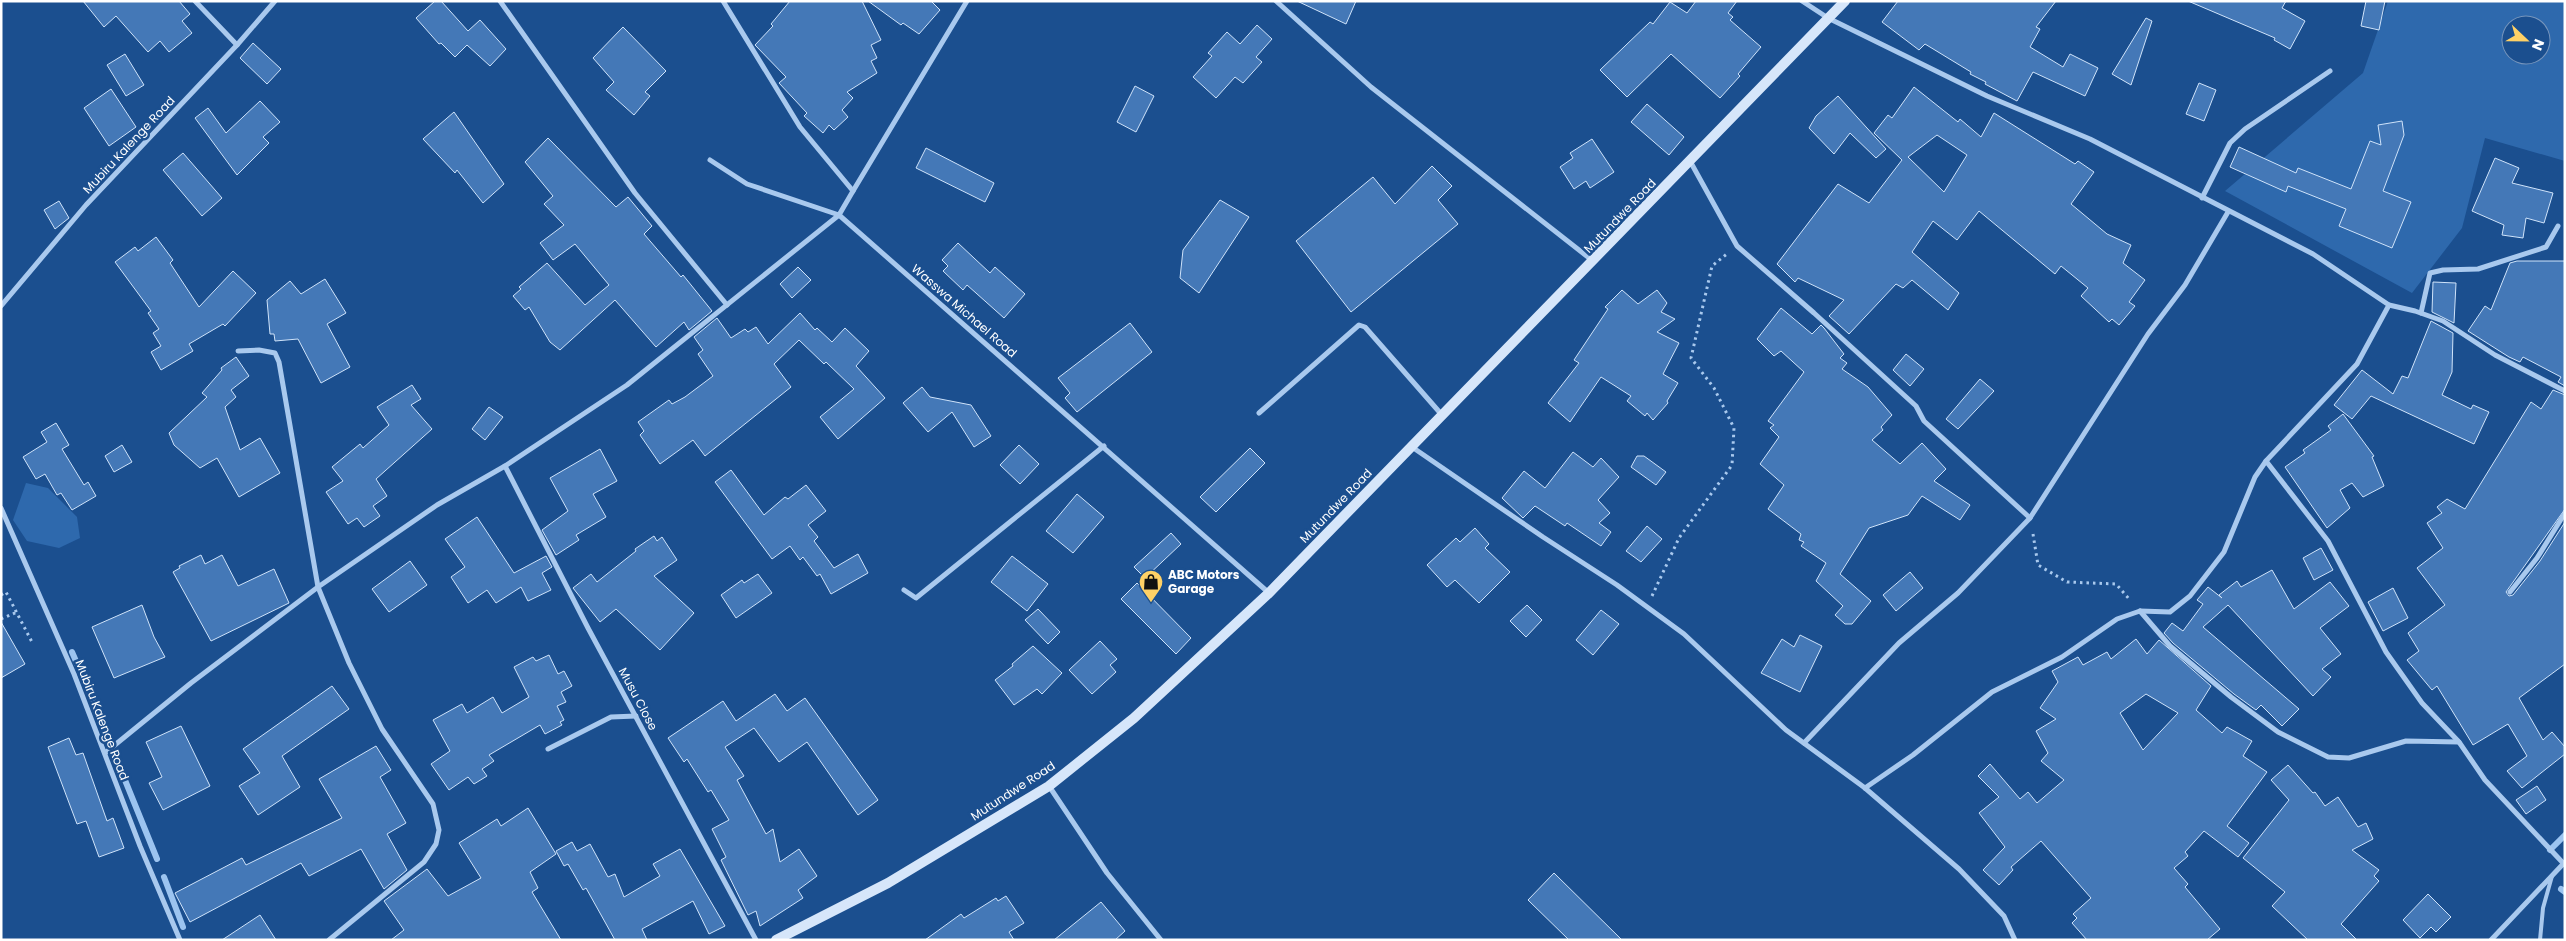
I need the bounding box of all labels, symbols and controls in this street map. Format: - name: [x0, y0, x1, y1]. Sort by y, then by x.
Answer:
- north arrow: [2501, 15, 2551, 65]
- text: N: [2527, 36, 2549, 53]
- street label: Mubiru Kalenge Road: [79, 92, 178, 197]
- street label: Mutundwe Road: [1580, 175, 1660, 257]
- street label: Wasswa Michael Road: [908, 260, 1021, 361]
- street label: Mutundwe Road: [1296, 465, 1376, 547]
- place label: ABC Motors Garage: [1168, 566, 1240, 597]
- shop icon: ABC Motors Garage: [1138, 569, 1164, 603]
- street label: Mubiru Kalenge Road: [72, 657, 133, 783]
- street label: Musu Close: [615, 664, 662, 733]
- street label: Mutundwe Road: [967, 757, 1058, 824]

